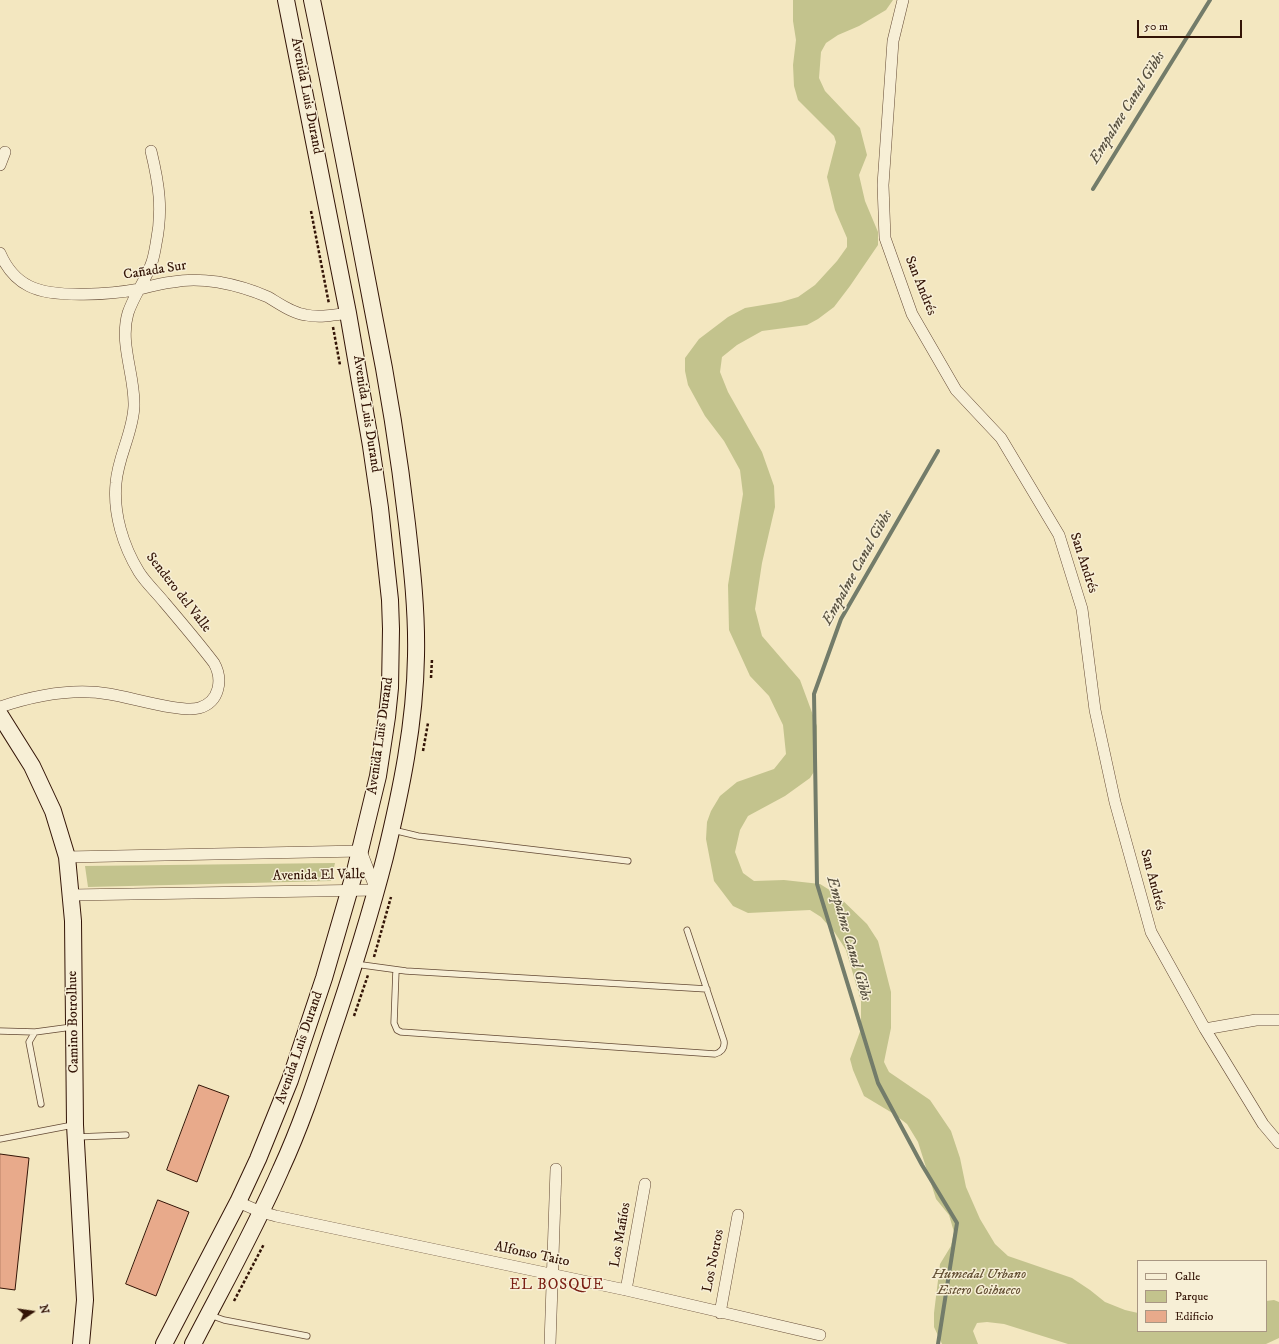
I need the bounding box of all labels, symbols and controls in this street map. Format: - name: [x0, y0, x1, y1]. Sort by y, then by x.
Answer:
- scale bar: [1139, 12, 1244, 38]
- text: 50 m: [1144, 19, 1168, 34]
- street label: Avenida Luis Durand: [286, 36, 326, 156]
- water label: Empalme Canal Gibbs: [1086, 49, 1170, 167]
- street label: San Andrés: [901, 254, 939, 318]
- street label: Cañada Sur: [122, 258, 188, 284]
- street label: Avenida Luis Durand: [348, 354, 384, 474]
- water label: Empalme Canal Gibbs: [819, 507, 897, 629]
- street label: San Andrés: [1065, 531, 1101, 595]
- street label: Sendero del Valle: [142, 550, 214, 636]
- street label: Avenida Luis Durand: [364, 676, 398, 796]
- street label: San Andrés: [1136, 848, 1168, 912]
- street label: Avenida El Valle: [273, 867, 365, 885]
- water label: Empalme Canal Gibbs: [822, 875, 874, 1003]
- street label: Camino Botrolhue: [65, 971, 83, 1073]
- street label: Avenida Luis Durand: [273, 989, 327, 1107]
- street label: Los Mañíos: [607, 1201, 635, 1269]
- street label: Los Notros: [700, 1228, 728, 1294]
- street label: Alfonso Taito: [493, 1239, 571, 1271]
- legend: [1137, 1260, 1267, 1332]
- park label: Humedal Urbano Estero Coihueco: [932, 1267, 1026, 1300]
- text: Calle: [1175, 1269, 1200, 1284]
- district label: EL BOSQUE: [510, 1277, 604, 1295]
- text: Parque: [1175, 1289, 1208, 1304]
- north arrow: [12, 1292, 52, 1332]
- text: N: [36, 1303, 52, 1315]
- text: Edificio: [1175, 1309, 1213, 1324]

